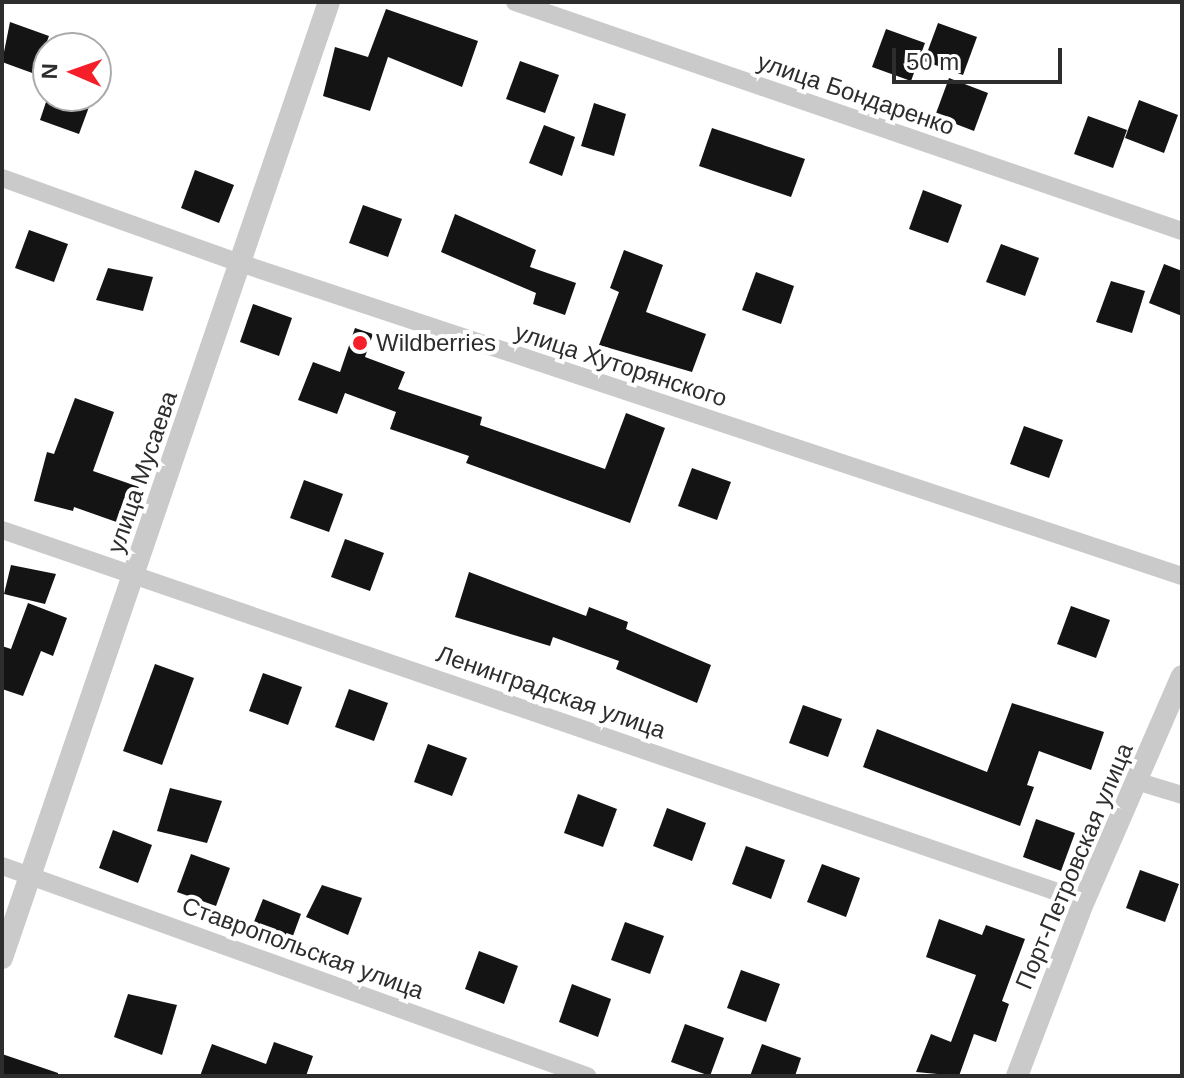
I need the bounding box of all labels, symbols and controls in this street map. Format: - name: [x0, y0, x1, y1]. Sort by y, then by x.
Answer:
- north arrow: [32, 32, 112, 112]
- scale bar: [896, 32, 1066, 82]
- street label: улица Бондаренко: [754, 47, 958, 141]
- text: 50 m: [906, 48, 959, 75]
- text: N: [37, 63, 62, 80]
- street label: улица Хуторянского: [511, 317, 731, 413]
- place label: Wildberries: [376, 329, 496, 357]
- marker: Wildberries: [351, 334, 369, 352]
- street label: улица Мусаева: [101, 387, 183, 557]
- street label: Ленинградская улица: [433, 639, 669, 745]
- street label: Порт-Петровская улица: [1009, 739, 1139, 993]
- street label: Ставропольская улица: [178, 891, 428, 1005]

